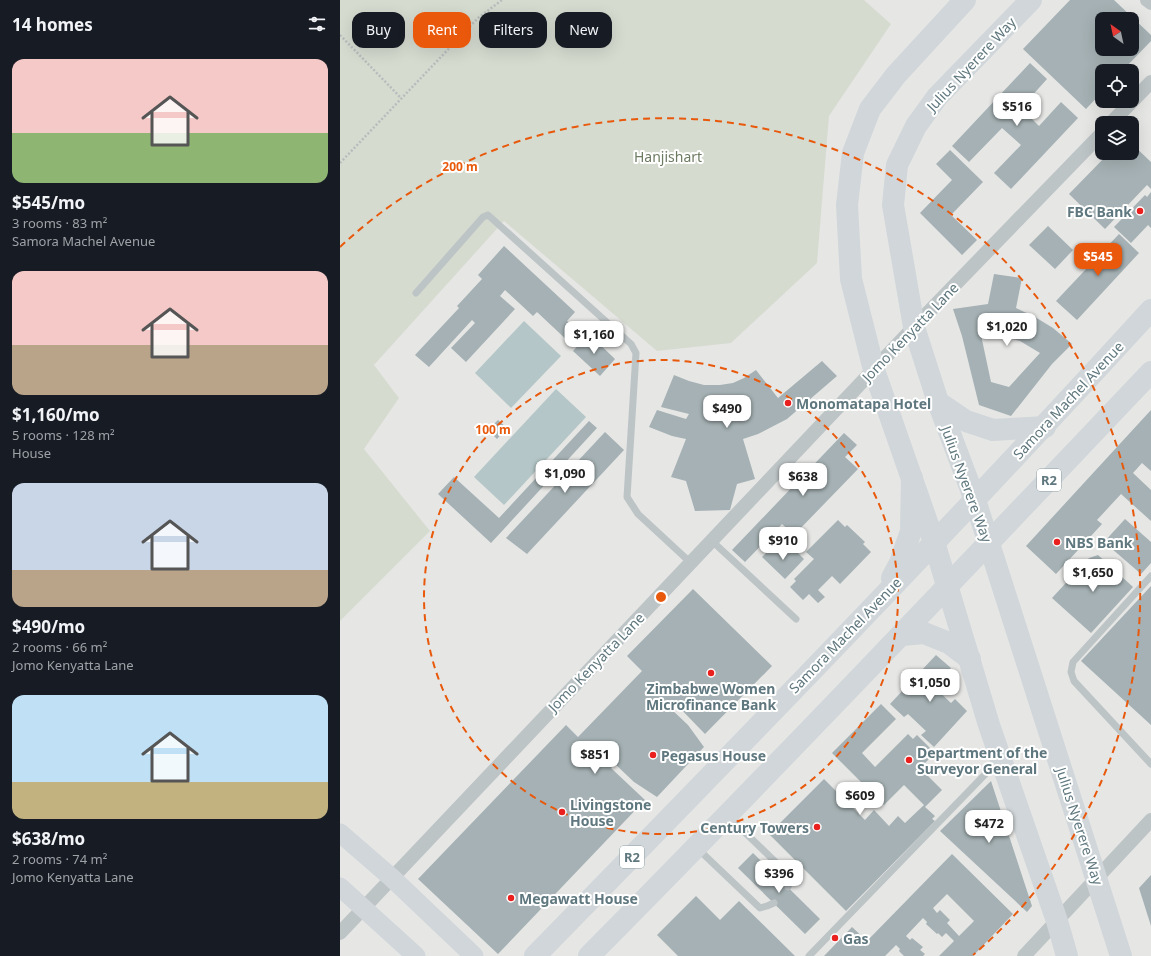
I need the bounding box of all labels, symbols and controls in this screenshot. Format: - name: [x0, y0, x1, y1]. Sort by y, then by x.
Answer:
- chip: Buy: [352, 12, 405, 48]
- chip: Rent: [413, 12, 471, 48]
- chip: Filters: [479, 12, 547, 48]
- chip: New: [555, 12, 612, 48]
- street label: Julius Nyerere Way: [921, 12, 1020, 117]
- north arrow: [1095, 12, 1139, 56]
- map controls: [1095, 12, 1139, 160]
- text: 14 homes: [12, 13, 93, 36]
- icon: filters: [306, 13, 328, 35]
- button: locate: [1095, 64, 1139, 108]
- icon: home: [134, 85, 206, 157]
- pin: $516: [993, 93, 1041, 127]
- text: $516: [1002, 97, 1032, 115]
- button: layers: [1095, 116, 1139, 160]
- park label: Hanjishart: [634, 147, 702, 166]
- text: 200 m: [442, 158, 478, 175]
- text: $545/mo: [12, 191, 85, 214]
- place label: FBC Bank: [1067, 202, 1132, 221]
- marker: FBC Bank: [1135, 206, 1145, 216]
- text: 3 rooms · 83 m²: [12, 214, 107, 232]
- text: Samora Machel Avenue: [12, 232, 155, 250]
- pin: $545: [1074, 243, 1122, 277]
- text: $545: [1083, 247, 1113, 265]
- street label: Jomo Kenyatta Lane: [856, 278, 962, 387]
- icon: home: [134, 297, 206, 369]
- pin: $1,020: [974, 313, 1040, 347]
- text: $1,020: [987, 317, 1027, 335]
- pin: $1,160: [561, 321, 627, 355]
- text: $1,160: [574, 325, 614, 343]
- street label: Samora Machel Avenue: [1008, 337, 1128, 463]
- place label: Monomatapa Hotel: [796, 394, 931, 413]
- pin: $490: [703, 395, 751, 429]
- marker: Monomatapa Hotel: [783, 398, 793, 408]
- text: $490: [712, 399, 742, 417]
- text: $1,160/mo: [12, 403, 100, 426]
- text: 100 m: [475, 421, 511, 438]
- street label: Julius Nyerere Way: [936, 421, 997, 546]
- text: 5 rooms · 128 m²: [12, 426, 115, 444]
- text: House: [12, 444, 51, 462]
- pin: $1,090: [532, 460, 598, 494]
- pin: $638: [779, 463, 827, 497]
- text: $1,090: [545, 464, 585, 482]
- text: $638: [788, 467, 818, 485]
- road number: R2: [1037, 469, 1061, 491]
- icon: home: [134, 509, 206, 581]
- pin: $910: [759, 527, 807, 561]
- text: $910: [768, 531, 798, 549]
- place label: NBS Bank: [1065, 533, 1133, 552]
- marker: NBS Bank: [1052, 537, 1062, 547]
- pin: $1,650: [1060, 559, 1126, 593]
- text: $1,650: [1073, 563, 1113, 581]
- street label: Samora Machel Avenue: [785, 573, 906, 697]
- centre of rings: [654, 590, 668, 604]
- street label: Jomo Kenyatta Lane: [542, 608, 648, 717]
- text: $490/mo: [12, 615, 85, 638]
- text: 2 rooms · 66 m²: [12, 638, 107, 656]
- text: Jomo Kenyatta Lane: [12, 656, 134, 674]
- marker: Zimbabwe Women Microfinance Bank: [706, 668, 716, 678]
- pin: $1,050: [897, 669, 963, 703]
- text: $1,050: [910, 673, 950, 691]
- place label: Zimbabwe Women Microfinance Bank: [646, 679, 776, 714]
- icon: home: [134, 721, 206, 793]
- pin: $851: [571, 741, 619, 775]
- place label: Department of the Surveyor General: [917, 743, 1047, 778]
- text: $851: [580, 745, 610, 763]
- place label: Pegasus House: [661, 746, 766, 765]
- marker: Pegasus House: [648, 750, 658, 760]
- marker: Department of the Surveyor General: [904, 755, 914, 765]
- street label: Julius Nyerere Way: [1051, 763, 1108, 888]
- pin: $609: [836, 782, 884, 816]
- text: $609: [845, 786, 875, 804]
- place label: Livingstone House: [570, 795, 651, 830]
- marker: Livingstone House: [557, 807, 567, 817]
- pin: $472: [965, 810, 1013, 844]
- text: $472: [974, 814, 1004, 832]
- place label: Century Towers: [700, 818, 809, 837]
- marker: Century Towers: [812, 822, 822, 832]
- text: $638/mo: [12, 827, 85, 850]
- road number: R2: [620, 846, 644, 868]
- text: 2 rooms · 74 m²: [12, 850, 107, 868]
- pin: $396: [755, 860, 803, 894]
- text: $396: [764, 864, 794, 882]
- text: Jomo Kenyatta Lane: [12, 868, 134, 886]
- place label: Megawatt House: [519, 889, 638, 908]
- marker: Megawatt House: [506, 893, 516, 903]
- place label: Gas: [843, 929, 869, 948]
- marker: Gas: [830, 933, 840, 943]

